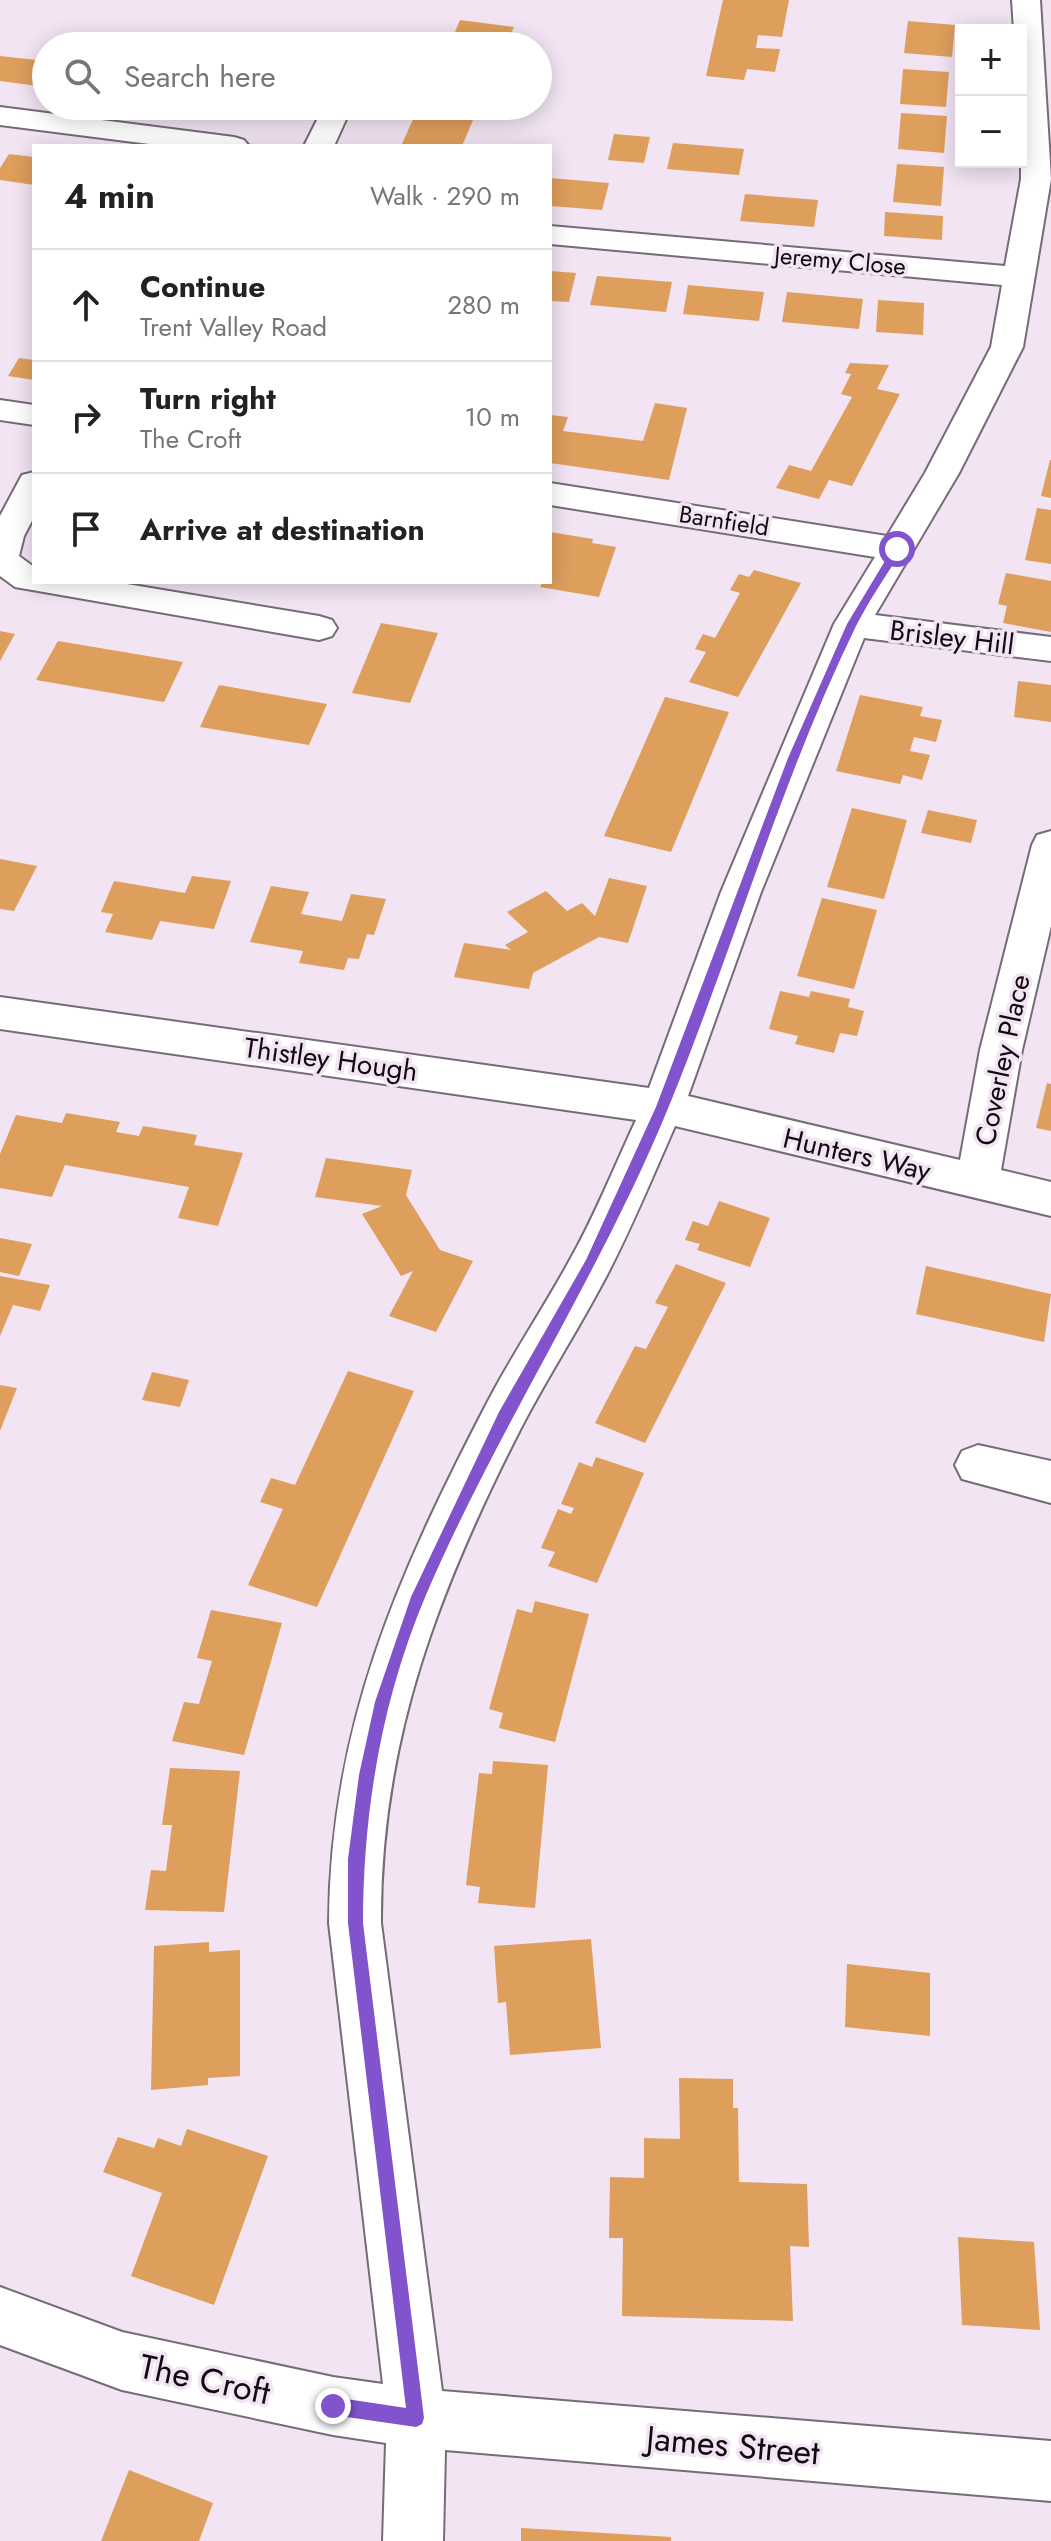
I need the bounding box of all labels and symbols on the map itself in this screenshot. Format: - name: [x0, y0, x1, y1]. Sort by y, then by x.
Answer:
- street label: Jeremy Close: [770, 237, 907, 284]
- street label: Barnfield: [677, 496, 771, 545]
- route start: [879, 531, 915, 567]
- street label: Brisley Hill: [887, 610, 1017, 665]
- street label: Coverley Place: [964, 971, 1041, 1150]
- street label: Thistley Hough: [242, 1027, 420, 1092]
- street label: Hunters Way: [779, 1118, 935, 1192]
- street label: The Croft: [135, 2342, 275, 2417]
- route end: [315, 2388, 351, 2424]
- street label: James Street: [640, 2413, 822, 2477]

